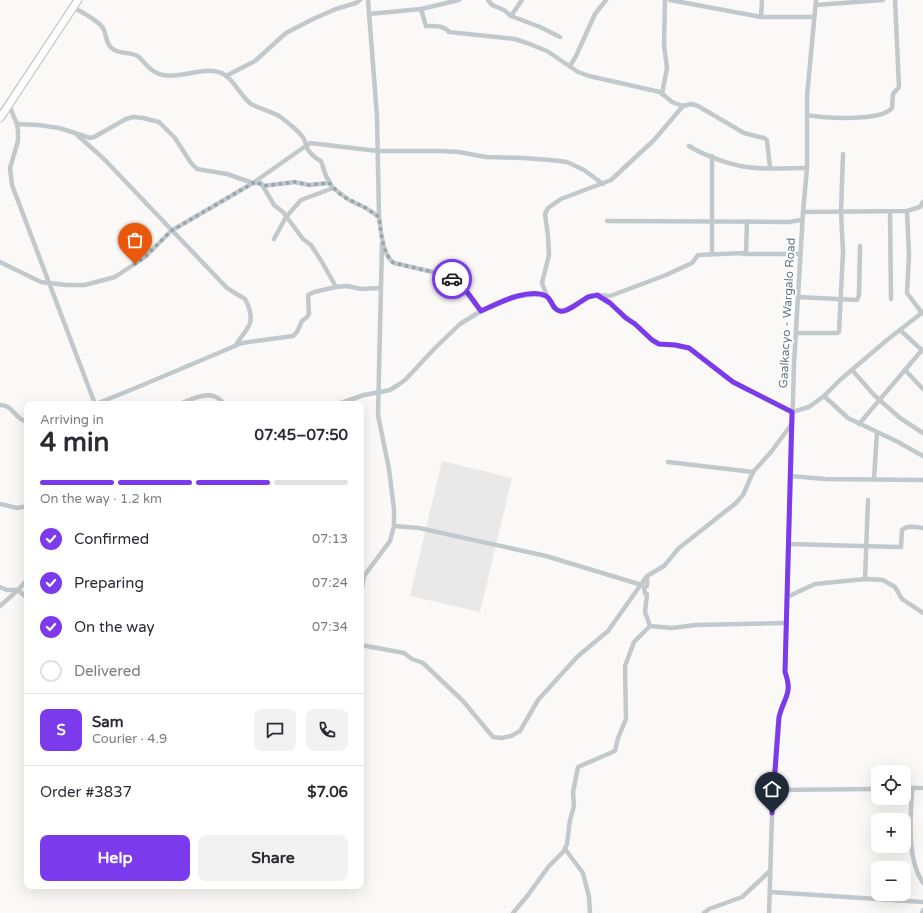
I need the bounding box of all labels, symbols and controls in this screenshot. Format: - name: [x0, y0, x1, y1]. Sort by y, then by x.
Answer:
- pin: [118, 223, 152, 264]
- icon: bag: [124, 229, 146, 251]
- street label: Gaalkacyo - Wargalo Road: [776, 237, 798, 389]
- courier: [432, 259, 472, 299]
- icon: car: [441, 268, 463, 290]
- text: Arriving in: [40, 412, 104, 428]
- text: 07:45–07:50: [255, 426, 348, 444]
- text: 4 min: [40, 427, 109, 458]
- text: On the way · 1.2 km: [40, 491, 162, 507]
- icon: check: [40, 528, 62, 550]
- text: Confirmed: [74, 530, 149, 548]
- text: 07:13: [312, 531, 348, 547]
- icon: check: [40, 572, 62, 594]
- text: Preparing: [74, 574, 144, 592]
- text: 07:24: [312, 575, 348, 591]
- icon: check: [40, 616, 62, 638]
- text: On the way: [74, 618, 154, 636]
- text: 07:34: [312, 619, 348, 635]
- text: Delivered: [74, 662, 141, 680]
- button: chat: [254, 709, 296, 751]
- button: phone: [306, 709, 348, 751]
- text: Sam: [92, 713, 123, 731]
- text: S: [56, 721, 66, 739]
- text: Courier · 4.9: [92, 731, 167, 747]
- map controls: [871, 765, 911, 901]
- button: locate: [871, 765, 911, 805]
- pin: [755, 772, 789, 813]
- icon: home: [761, 778, 783, 800]
- text: Order #3837: [40, 783, 132, 801]
- text: $7.06: [307, 783, 348, 801]
- button: +: [871, 813, 911, 853]
- button: Help: [40, 835, 190, 881]
- button: Share: [198, 835, 348, 881]
- button: −: [871, 861, 911, 901]

